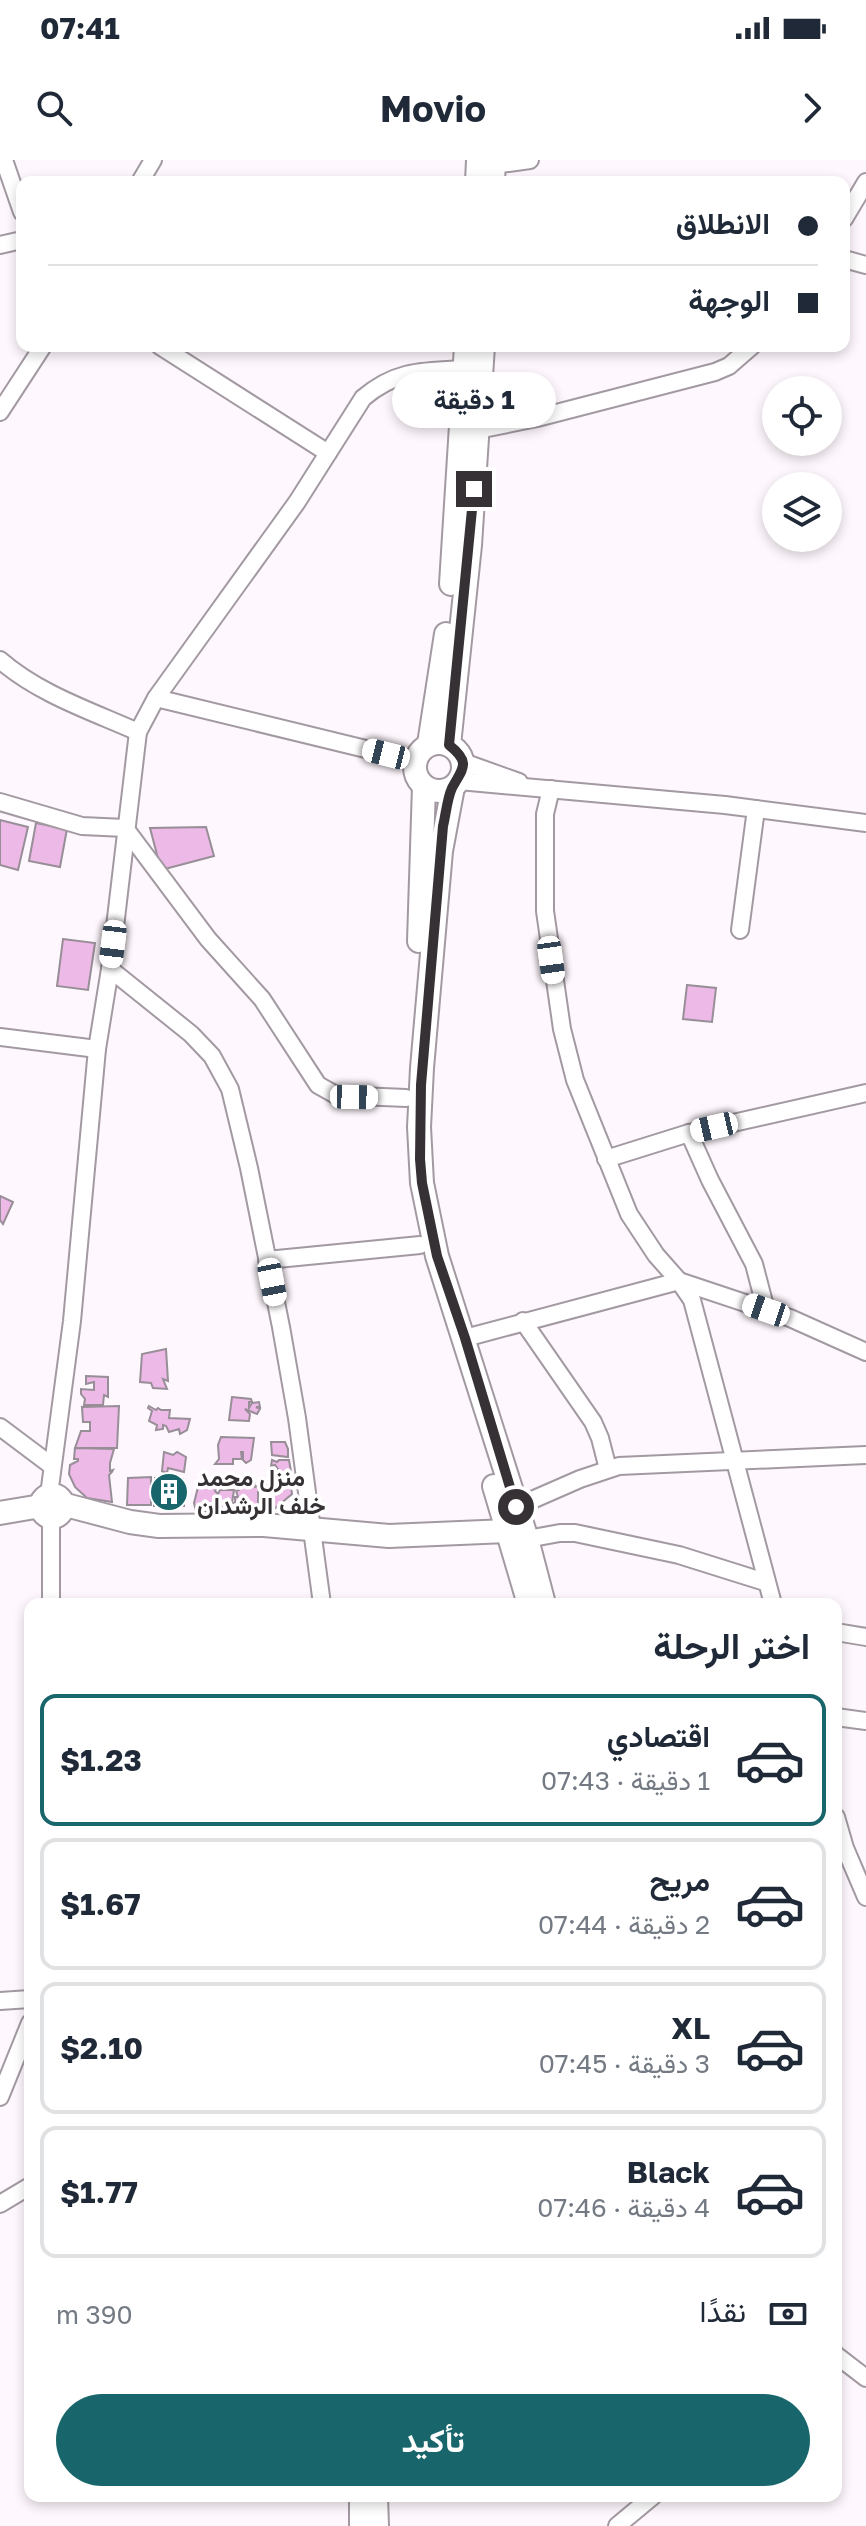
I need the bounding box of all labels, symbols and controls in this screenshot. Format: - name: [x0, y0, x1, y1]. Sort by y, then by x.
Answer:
- text: 07:41: [40, 10, 120, 46]
- icon: search: [32, 86, 76, 130]
- icon: forward: [790, 86, 834, 130]
- text: Movio: [380, 87, 486, 130]
- text: الانطلاق: [676, 205, 770, 241]
- text: الوجهة: [688, 282, 770, 318]
- callout: 1 دقيقة: [392, 373, 556, 429]
- map controls: [762, 376, 842, 552]
- button: locate: [762, 376, 842, 456]
- text: 1 دقيقة: [433, 384, 515, 415]
- route end: [456, 471, 492, 507]
- button: layers: [762, 472, 842, 552]
- car: [360, 737, 412, 771]
- car: [98, 919, 128, 969]
- car: [536, 935, 566, 985]
- car: [330, 1085, 378, 1109]
- car: [688, 1110, 740, 1144]
- car: [256, 1256, 288, 1308]
- car: [739, 1291, 793, 1329]
- place label: منزل محمد خلف الرشدان: [197, 1462, 326, 1521]
- building icon: منزل محمد خلف الرشدان: [148, 1471, 190, 1513]
- route start: [498, 1489, 534, 1525]
- text: اختر الرحلة: [653, 1624, 810, 1667]
- text: اقتصادي: [607, 1718, 710, 1754]
- icon: car: [734, 1724, 806, 1796]
- text: $1.23: [60, 1742, 142, 1778]
- text: 1 دقيقة · 07:43: [541, 1765, 710, 1796]
- text: مريح: [650, 1862, 710, 1898]
- icon: car: [734, 1868, 806, 1940]
- text: $1.67: [60, 1886, 141, 1922]
- text: 2 دقيقة · 07:44: [538, 1909, 710, 1940]
- text: XL: [671, 2010, 710, 2046]
- icon: car: [734, 2012, 806, 2084]
- text: $2.10: [60, 2030, 143, 2066]
- text: 3 دقيقة · 07:45: [539, 2048, 710, 2079]
- text: Black: [627, 2154, 710, 2190]
- icon: car: [734, 2156, 806, 2228]
- text: $1.77: [60, 2174, 138, 2210]
- text: 4 دقيقة · 07:46: [537, 2192, 710, 2223]
- icon: cash: [766, 2292, 810, 2336]
- text: نقدًا: [700, 2293, 746, 2329]
- text: 390 m: [56, 2299, 133, 2330]
- button: تأكيد: [56, 2394, 810, 2486]

